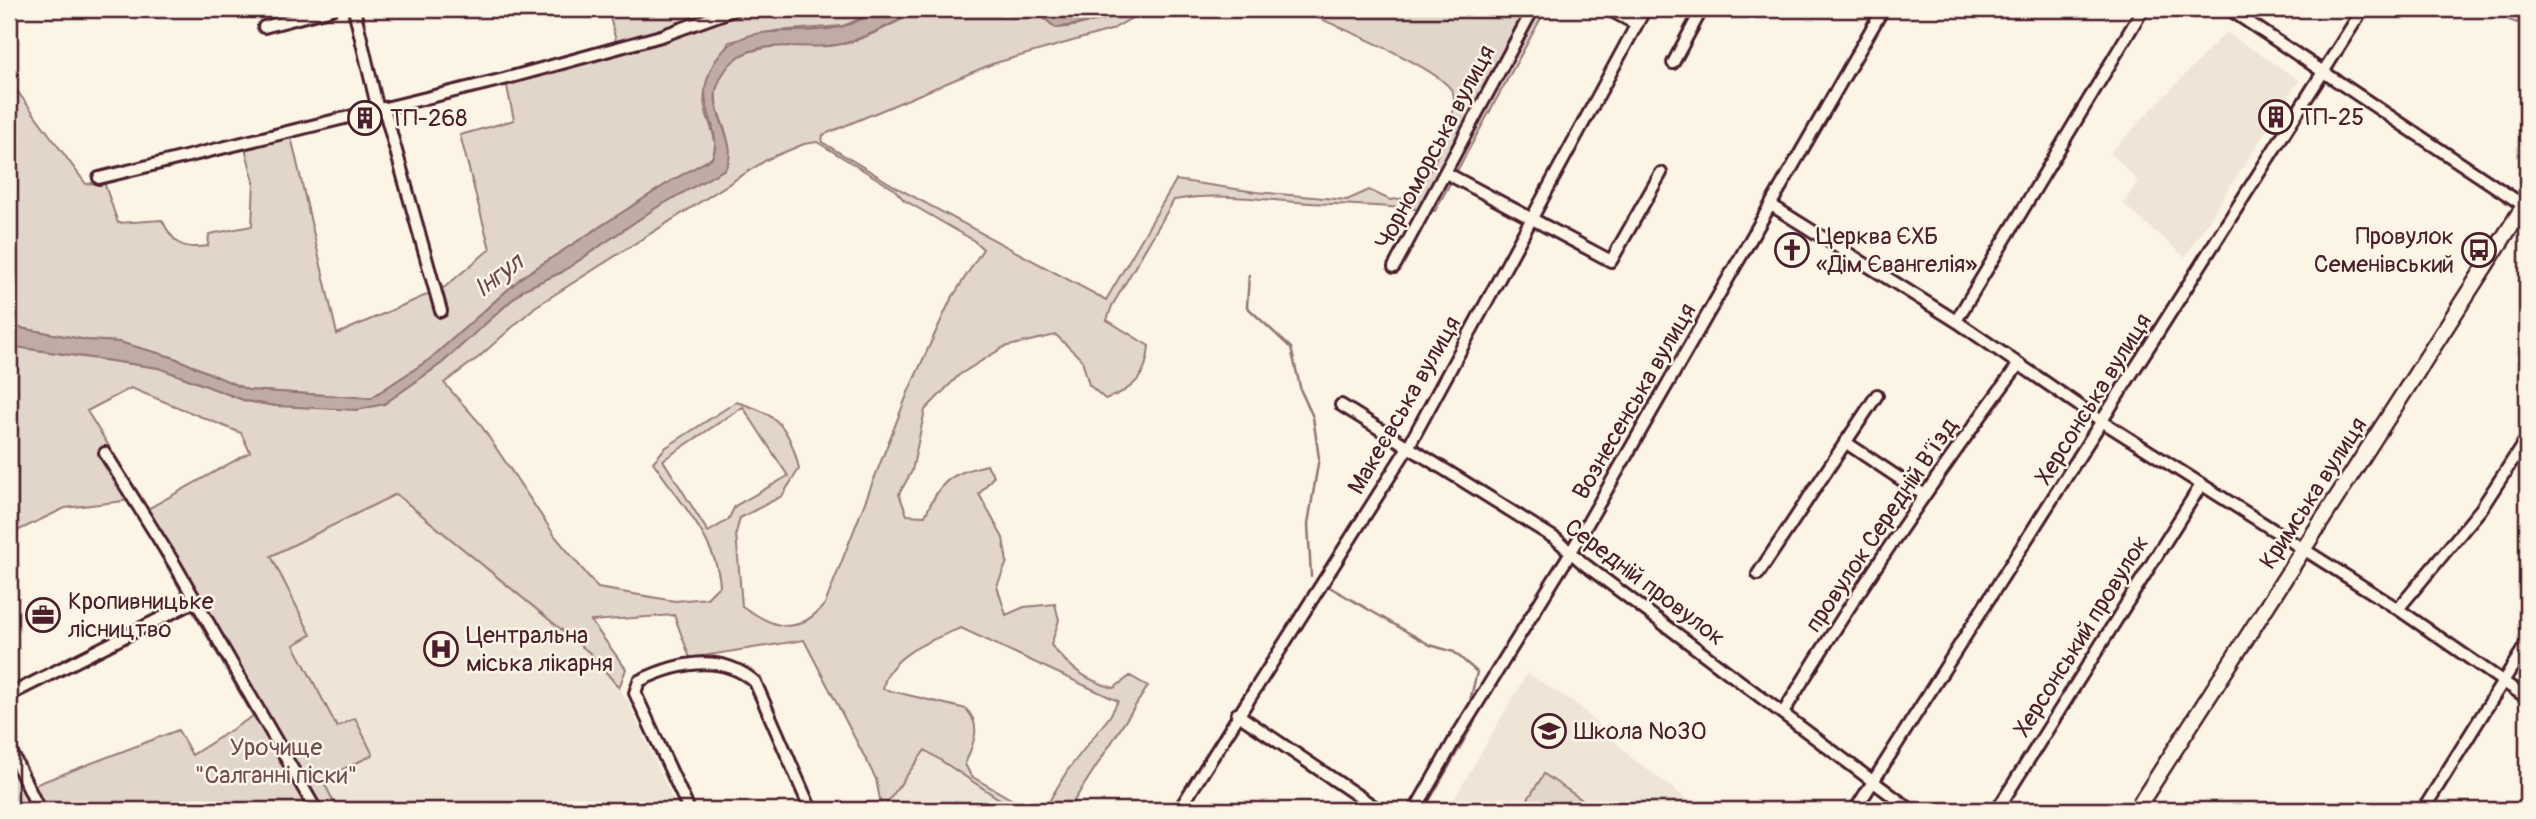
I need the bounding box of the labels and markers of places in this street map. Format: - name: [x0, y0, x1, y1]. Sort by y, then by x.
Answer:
- building icon: ТП-25: [2257, 98, 2295, 136]
- building icon: ТП-268: [346, 99, 384, 137]
- place label: ТП-25: [2300, 103, 2364, 132]
- place label: ТП-268: [390, 104, 467, 133]
- place label: Церква ЄХБ «Дім Євангелія»: [1816, 222, 1977, 279]
- place label: Провулок Семенівський: [2314, 222, 2454, 279]
- church icon: Церква ЄХБ «Дім Євангелія»: [1773, 231, 1811, 269]
- bus stop icon: Провулок Семенівський: [2460, 231, 2498, 269]
- place label: Кропивницьке лісництво: [68, 587, 214, 644]
- office icon: Кропивницьке лісництво: [24, 596, 62, 634]
- place label: Центральна міська лікарня: [466, 621, 613, 678]
- hospital icon: Центральна міська лікарня: [422, 630, 460, 668]
- school or university icon: Школа №30: [1530, 712, 1568, 750]
- place label: Школа №30: [1574, 717, 1707, 746]

